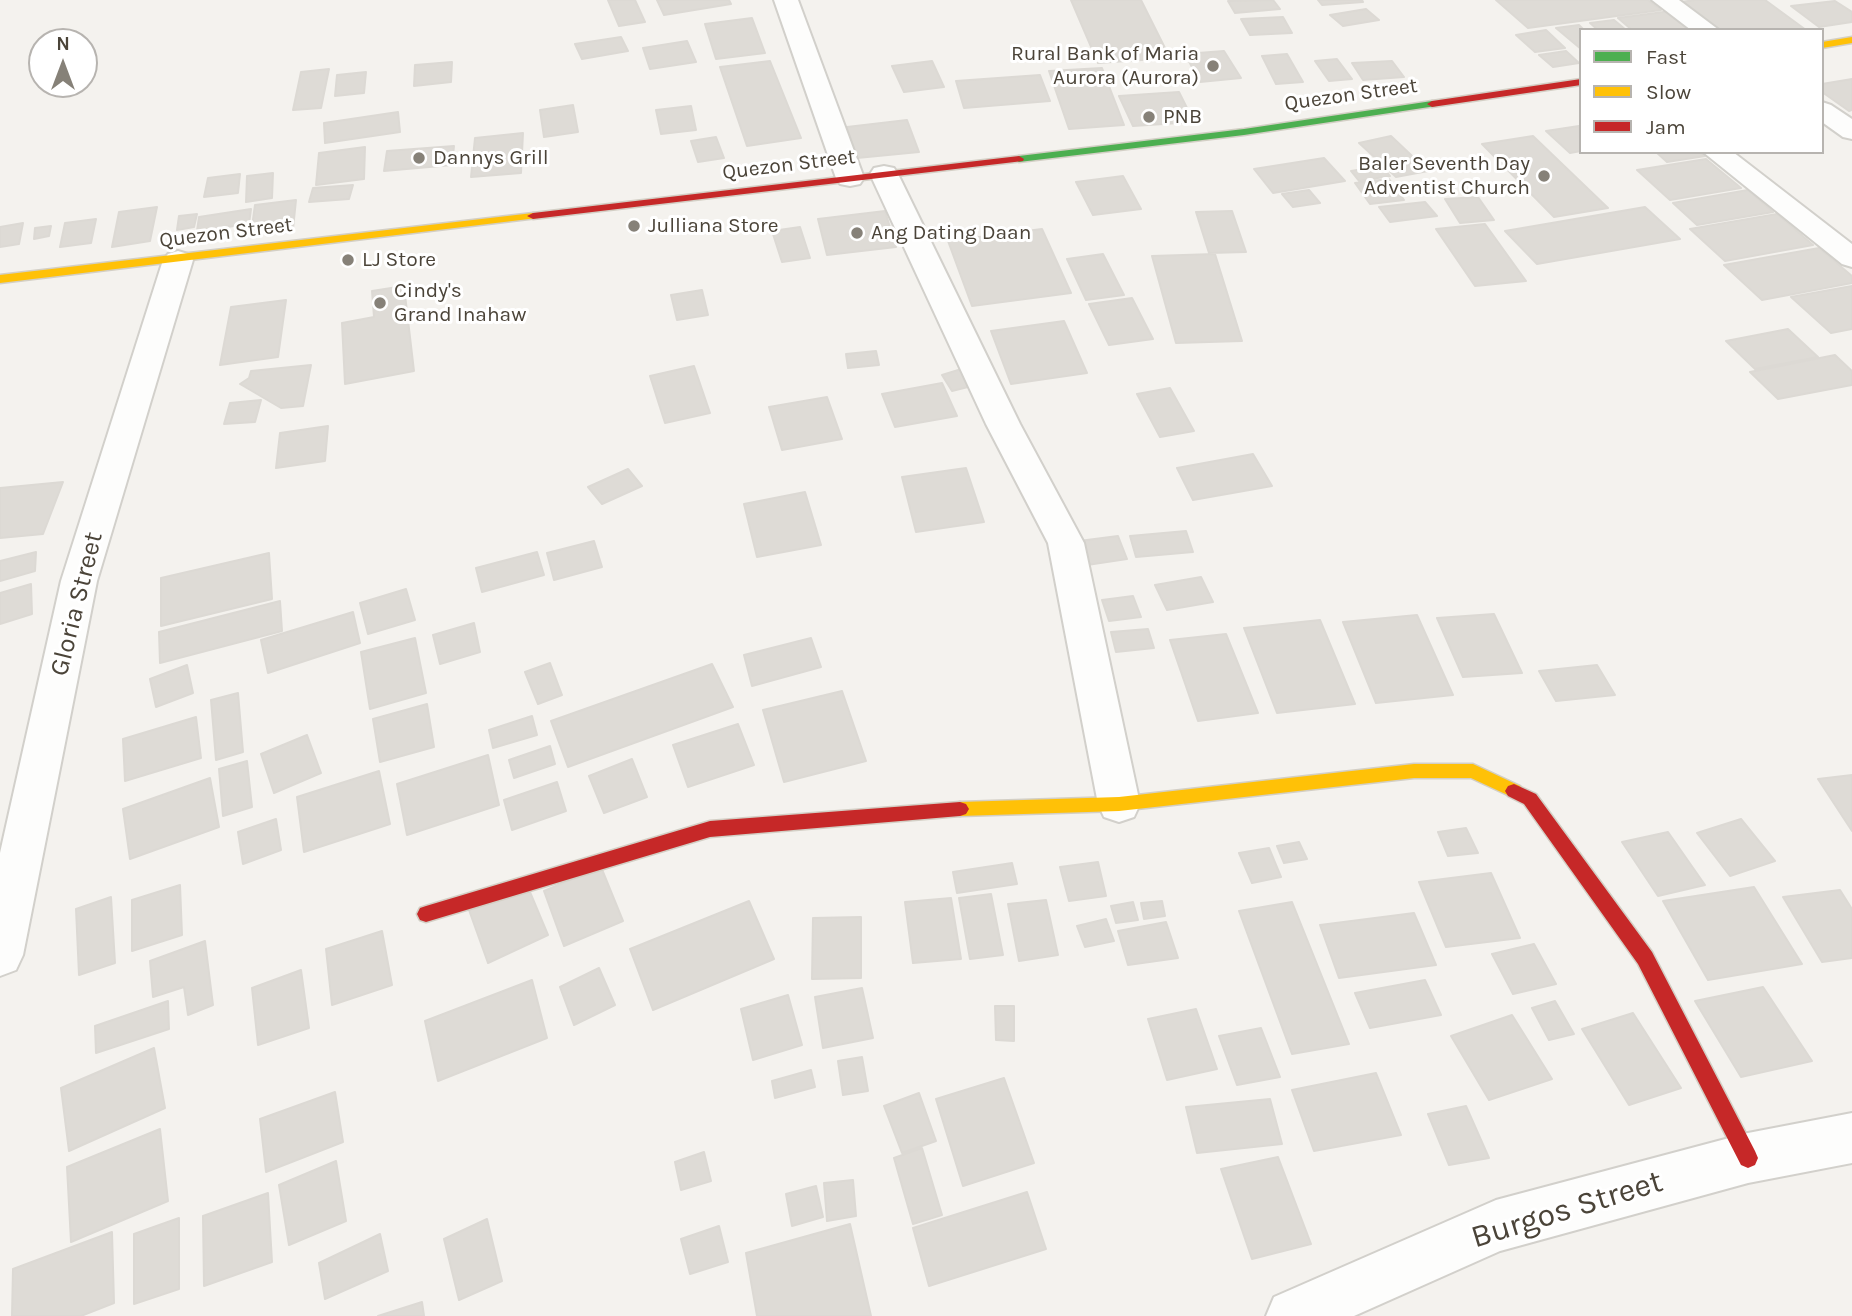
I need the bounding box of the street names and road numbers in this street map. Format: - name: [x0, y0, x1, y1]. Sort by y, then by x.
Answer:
- street label: Quezon Street: [1283, 73, 1419, 117]
- street label: Quezon Street: [721, 144, 857, 186]
- street label: Quezon Street: [158, 212, 294, 254]
- street label: Gloria Street: [44, 529, 110, 679]
- street label: Burgos Street: [1467, 1163, 1667, 1257]

